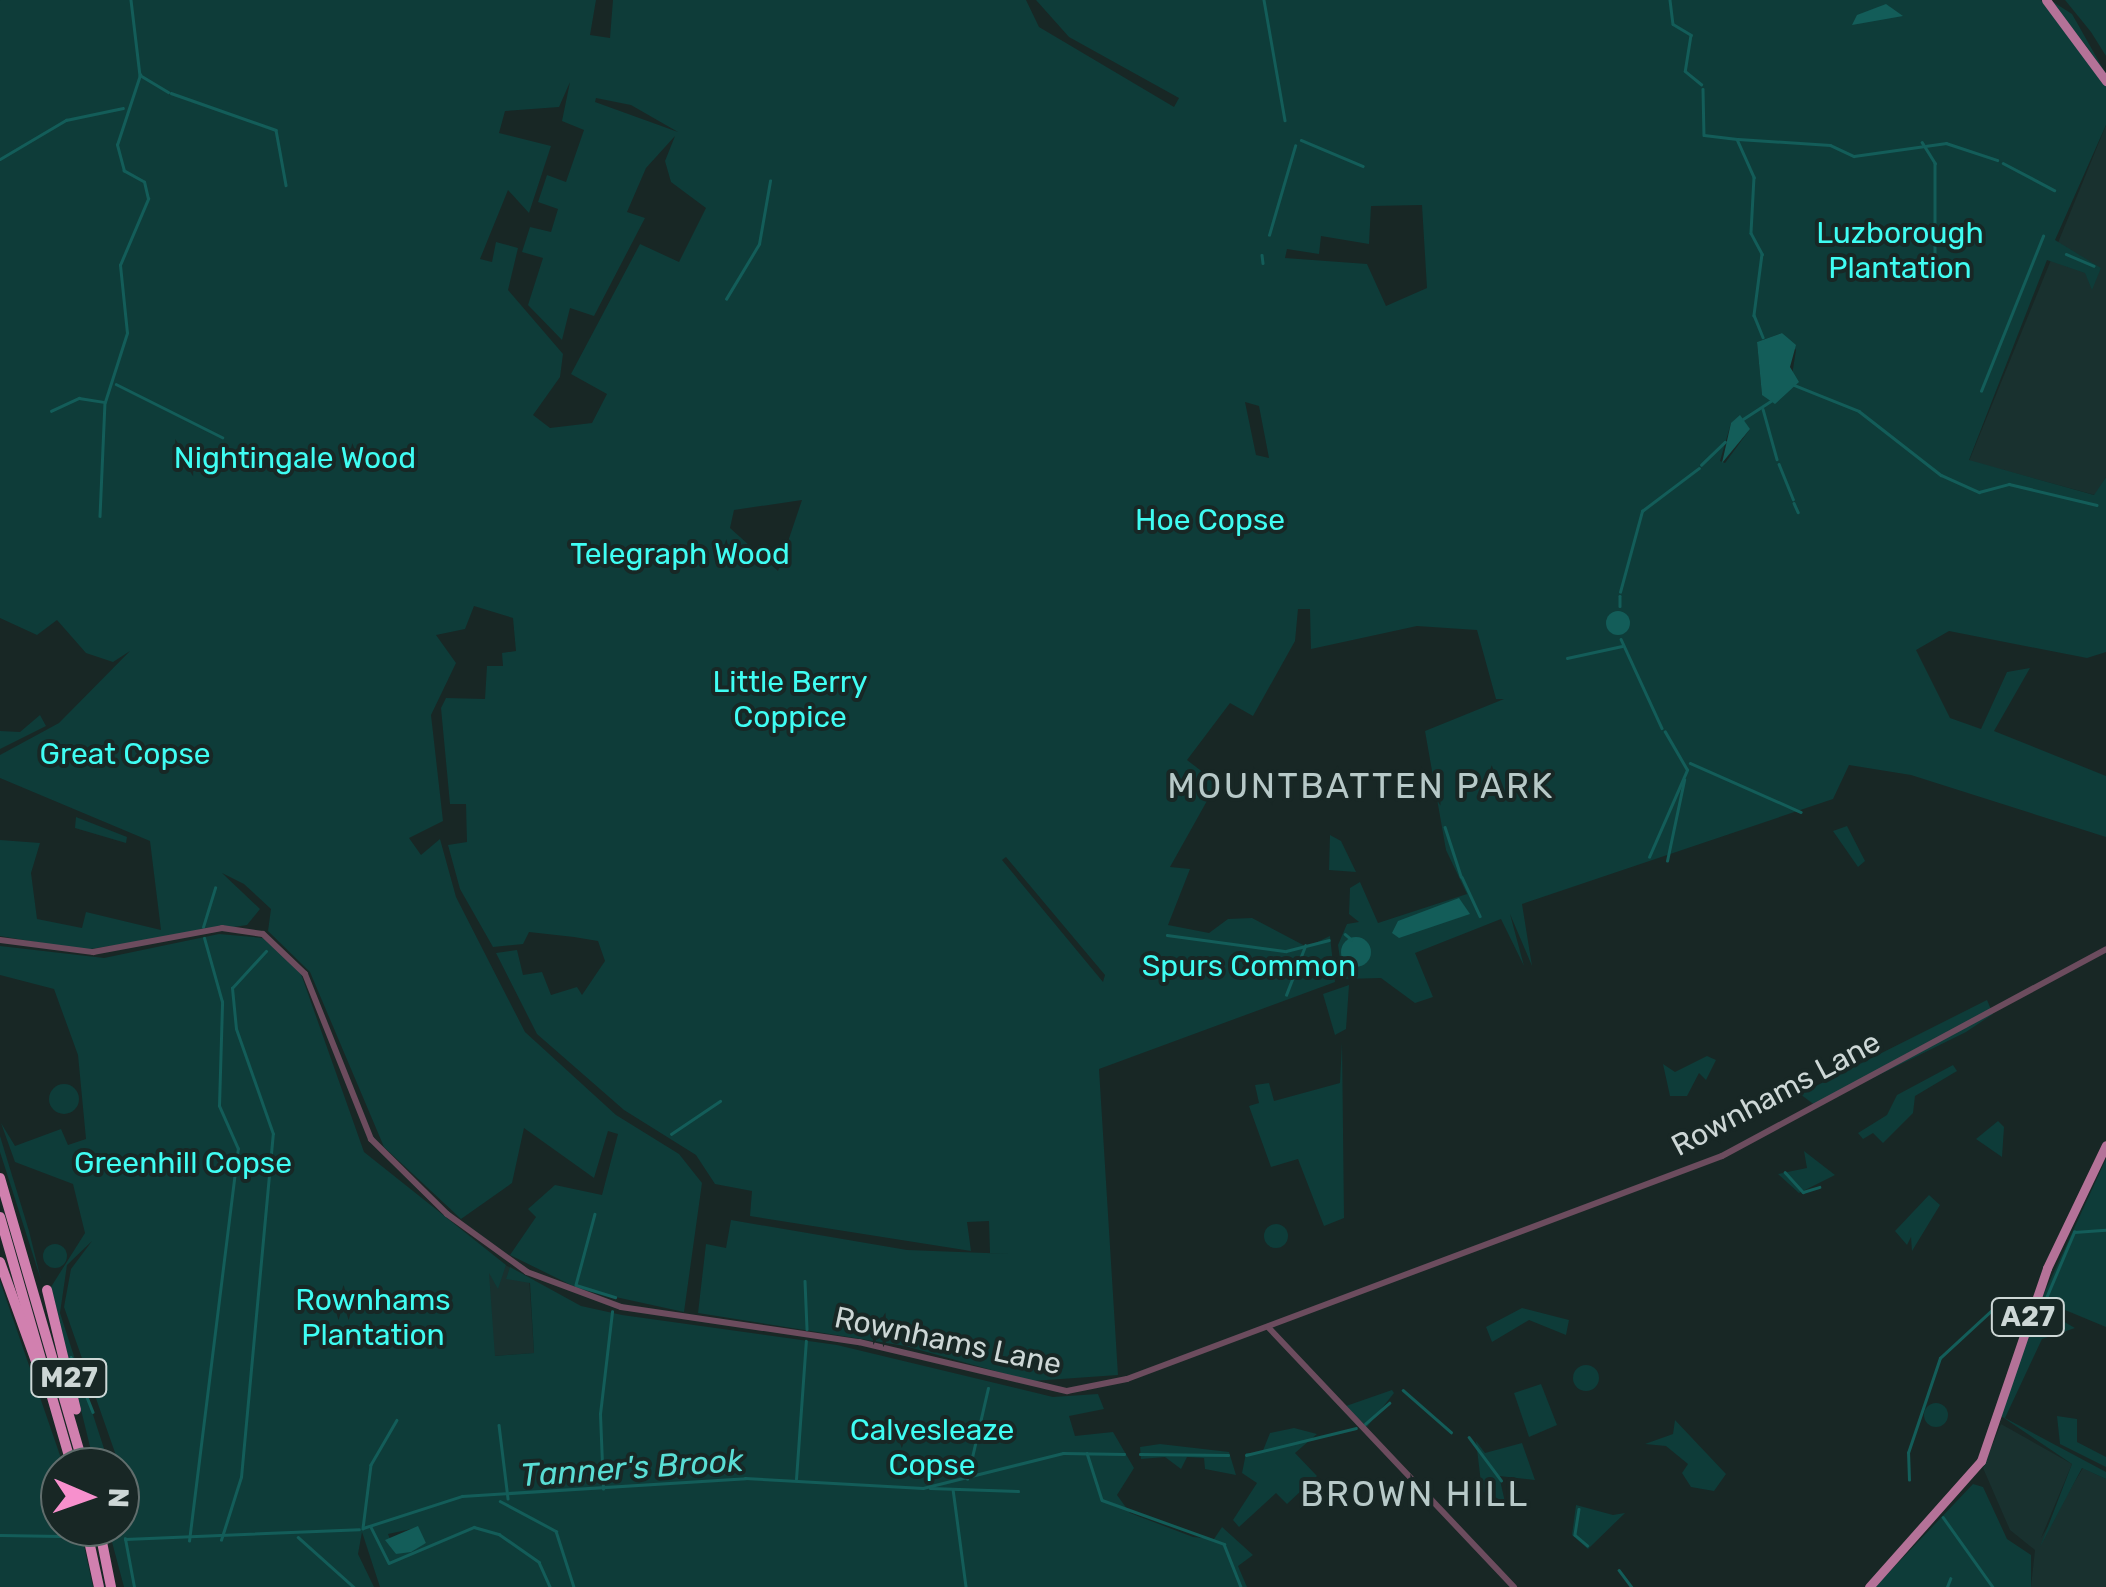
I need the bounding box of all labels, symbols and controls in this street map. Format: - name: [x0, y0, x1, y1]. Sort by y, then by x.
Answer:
- park label: Luzborough Plantation: [1816, 215, 1984, 286]
- park label: Nightingale Wood: [174, 440, 416, 476]
- park label: Hoe Copse: [1135, 502, 1285, 538]
- park label: Telegraph Wood: [570, 536, 790, 572]
- park label: Little Berry Coppice: [712, 664, 868, 734]
- park label: Great Copse: [39, 736, 211, 772]
- district label: MOUNTBATTEN PARK: [1167, 765, 1555, 807]
- park label: Spurs Common: [1142, 948, 1356, 984]
- street label: Rownhams Lane: [1666, 1024, 1886, 1164]
- park label: Greenhill Copse: [74, 1145, 292, 1181]
- park label: Rownhams Plantation: [295, 1282, 451, 1352]
- road number: A27: [1990, 1294, 2066, 1340]
- street label: Rownhams Lane: [831, 1299, 1065, 1383]
- road number: M27: [29, 1355, 109, 1401]
- park label: Calvesleaze Copse: [850, 1412, 1014, 1482]
- water label: Tanner's Brook: [519, 1441, 745, 1495]
- north arrow: [40, 1447, 140, 1547]
- district label: BROWN HILL: [1300, 1473, 1530, 1515]
- text: N: [102, 1487, 135, 1509]

